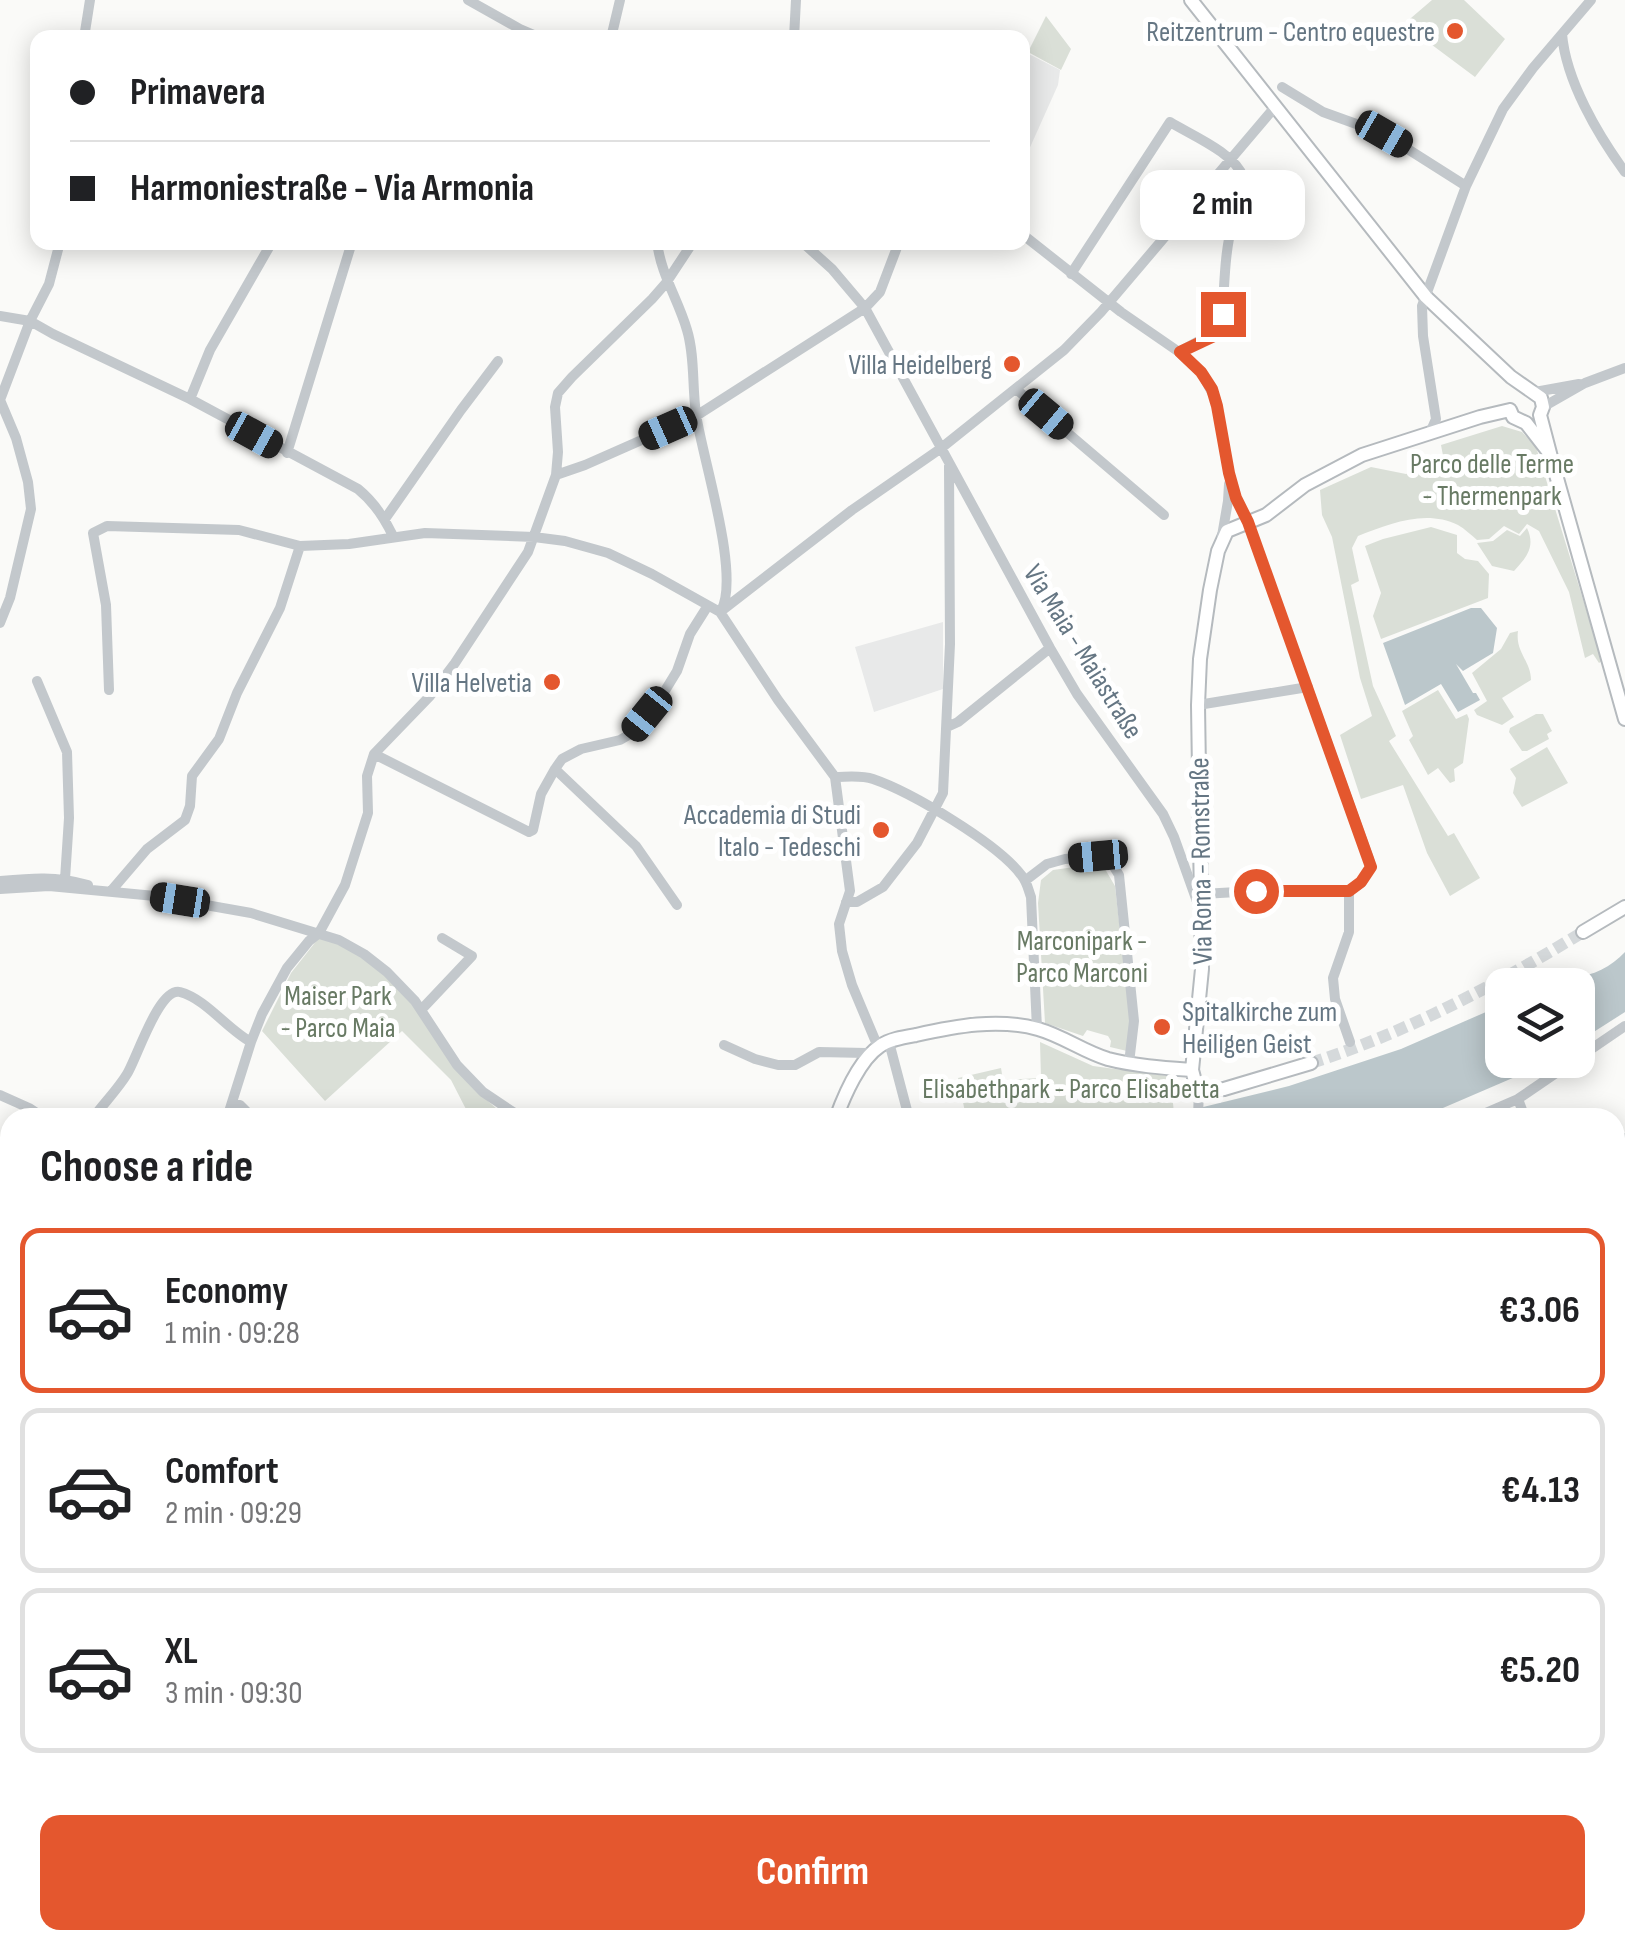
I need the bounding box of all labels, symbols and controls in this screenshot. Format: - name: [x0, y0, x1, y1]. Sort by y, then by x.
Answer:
- place label: Reitzentrum - Centro equestre: [1146, 16, 1435, 49]
- marker: Reitzentrum - Centro equestre: [1444, 20, 1466, 42]
- text: Primavera: [130, 70, 266, 115]
- car: [1351, 106, 1417, 162]
- text: Harmoniestraße - Via Armonia: [130, 166, 534, 211]
- callout: 2 min: [1140, 169, 1306, 239]
- text: 2 min: [1192, 185, 1253, 224]
- route end: [1201, 292, 1246, 337]
- place label: Villa Heidelberg: [848, 349, 992, 382]
- marker: Villa Heidelberg: [1001, 353, 1023, 375]
- car: [1013, 383, 1079, 445]
- car: [634, 402, 702, 454]
- car: [220, 407, 288, 463]
- park label: Parco delle Terme - Thermenpark: [1410, 448, 1574, 513]
- street label: Via Maia - Maiastraße: [1016, 559, 1149, 745]
- place label: Villa Helvetia: [412, 667, 532, 700]
- marker: Villa Helvetia: [541, 671, 563, 693]
- car: [616, 681, 678, 747]
- street label: Via Roma - Romstraße: [1183, 757, 1220, 965]
- place label: Accademia di Studi Italo - Tedeschi: [683, 799, 861, 864]
- marker: Accademia di Studi Italo - Tedeschi: [870, 819, 892, 841]
- car: [1067, 838, 1129, 874]
- route start: [1234, 869, 1279, 914]
- car: [148, 880, 212, 920]
- park label: Marconipark - Parco Marconi: [1016, 925, 1148, 990]
- map controls: [1485, 968, 1595, 1078]
- button: layers: [1485, 968, 1595, 1078]
- park label: Maiser Park - Parco Maia: [280, 980, 396, 1045]
- place label: Spitalkirche zum Heiligen Geist: [1182, 996, 1337, 1061]
- marker: Spitalkirche zum Heiligen Geist: [1151, 1016, 1173, 1038]
- park label: Elisabethpark - Parco Elisabetta: [922, 1073, 1220, 1106]
- text: Choose a ride: [40, 1140, 253, 1195]
- icon: car: [45, 1266, 135, 1356]
- text: Economy: [165, 1269, 288, 1314]
- text: €3.06: [1499, 1288, 1580, 1333]
- text: 1 min · 09:28: [165, 1314, 300, 1353]
- icon: car: [45, 1446, 135, 1536]
- text: Comfort: [165, 1449, 279, 1494]
- text: €4.13: [1501, 1468, 1580, 1513]
- text: 2 min · 09:29: [165, 1494, 302, 1533]
- icon: car: [45, 1626, 135, 1716]
- text: XL: [165, 1629, 198, 1674]
- text: €5.20: [1499, 1648, 1580, 1693]
- text: 3 min · 09:30: [165, 1674, 302, 1713]
- button: Confirm: [40, 1815, 1585, 1930]

